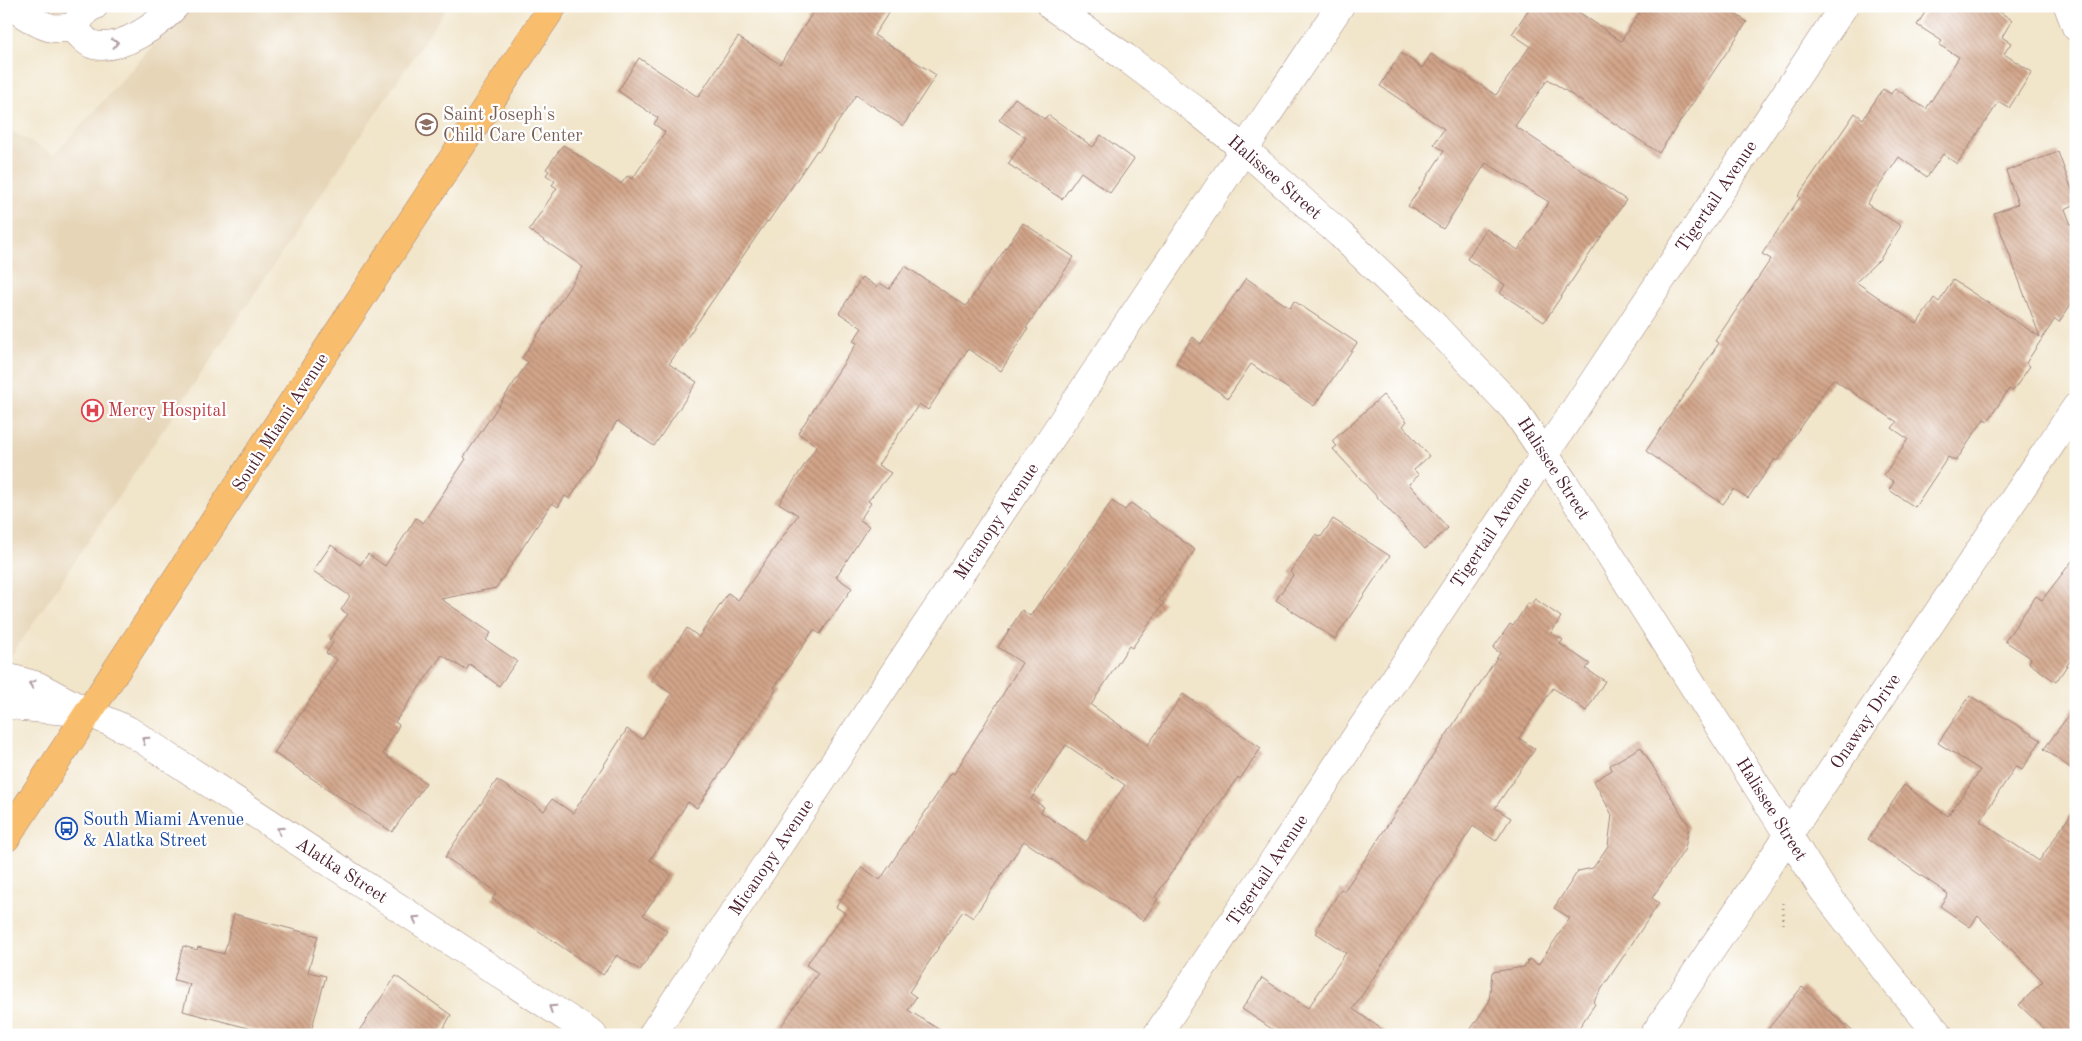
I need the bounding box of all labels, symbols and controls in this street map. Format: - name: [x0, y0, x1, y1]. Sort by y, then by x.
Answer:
- one-way arrow: [110, 38, 119, 49]
- place label: Saint Joseph's Child Care Center: [443, 106, 583, 145]
- school or university icon: Saint Joseph's Child Care Center: [415, 112, 439, 136]
- street label: Halissee Street: [1224, 132, 1325, 223]
- street label: Tigertail Avenue: [1673, 138, 1761, 256]
- street label: South Miami Avenue: [229, 350, 332, 495]
- hospital icon: Mercy Hospital: [80, 398, 104, 422]
- place label: Mercy Hospital: [108, 402, 226, 420]
- street label: Halissee Street: [1514, 414, 1593, 523]
- street label: Micanopy Avenue: [951, 460, 1042, 583]
- street label: Tigertail Avenue: [1448, 474, 1536, 592]
- street label: Onaway Drive: [1827, 671, 1904, 772]
- one-way arrow: [28, 680, 37, 690]
- one-way arrow: [141, 737, 150, 747]
- street label: Halissee Street: [1732, 755, 1810, 864]
- street label: Micanopy Avenue: [726, 796, 817, 919]
- place label: South Miami Avenue & Alatka Street: [83, 811, 244, 850]
- street label: Tigertail Avenue: [1224, 812, 1312, 930]
- bus stop icon: South Miami Avenue & Alatka Street: [55, 817, 79, 841]
- one-way arrow: [277, 826, 286, 836]
- street label: Alatka Street: [293, 835, 390, 907]
- one-way arrow: [413, 916, 422, 925]
- one-way arrow: [548, 1005, 558, 1014]

